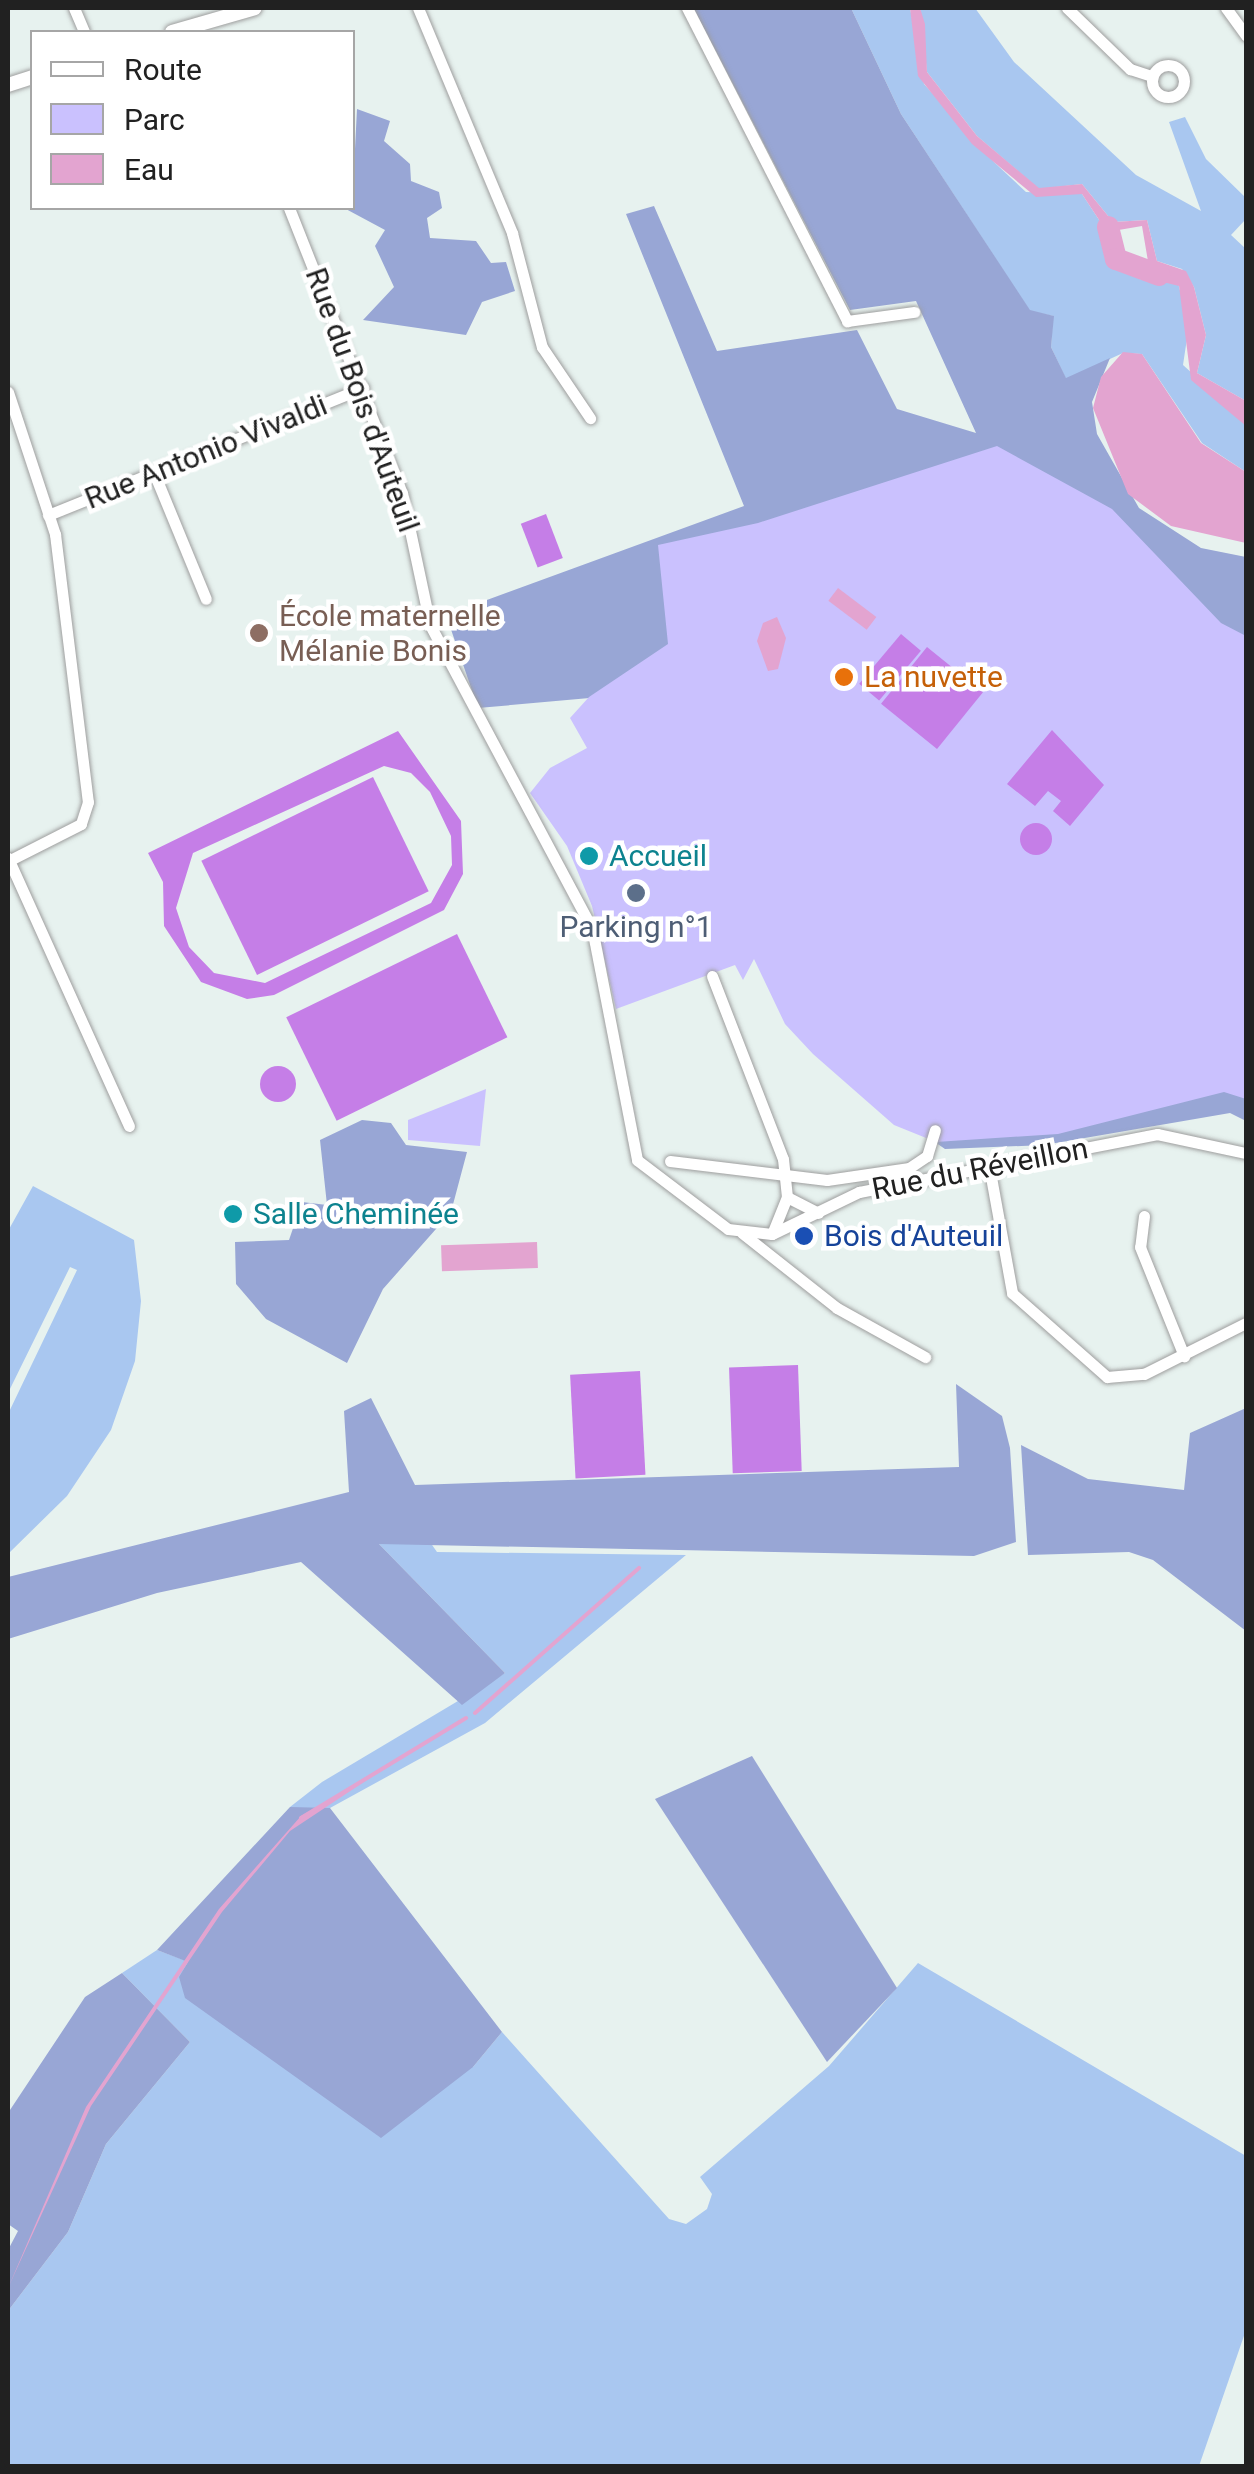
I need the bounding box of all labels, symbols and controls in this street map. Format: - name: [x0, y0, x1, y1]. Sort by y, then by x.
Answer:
- legend: [30, 30, 355, 210]
- text: Route: [124, 52, 202, 87]
- text: Parc: [124, 102, 185, 137]
- text: Eau: [124, 152, 174, 187]
- street label: Rue du Bois d'Auteuil: [297, 263, 427, 537]
- street label: Rue Antonio Vivaldi: [80, 387, 332, 517]
- place label: École maternelle Mélanie Bonis: [279, 598, 501, 668]
- marker: École maternelle Mélanie Bonis: [248, 622, 270, 644]
- place label: La nuvette: [864, 659, 1003, 695]
- marker: La nuvette: [833, 666, 855, 688]
- place label: Accueil: [609, 838, 707, 874]
- marker: Accueil: [578, 845, 600, 867]
- marker: Parking n°1: [625, 882, 647, 904]
- place label: Parking n°1: [559, 909, 713, 945]
- street label: Rue du Réveillon: [869, 1130, 1091, 1208]
- place label: Salle Cheminée: [253, 1196, 459, 1232]
- marker: Salle Cheminée: [222, 1203, 244, 1225]
- place label: Bois d'Auteuil: [824, 1218, 1003, 1254]
- marker: Bois d'Auteuil: [793, 1225, 815, 1247]

